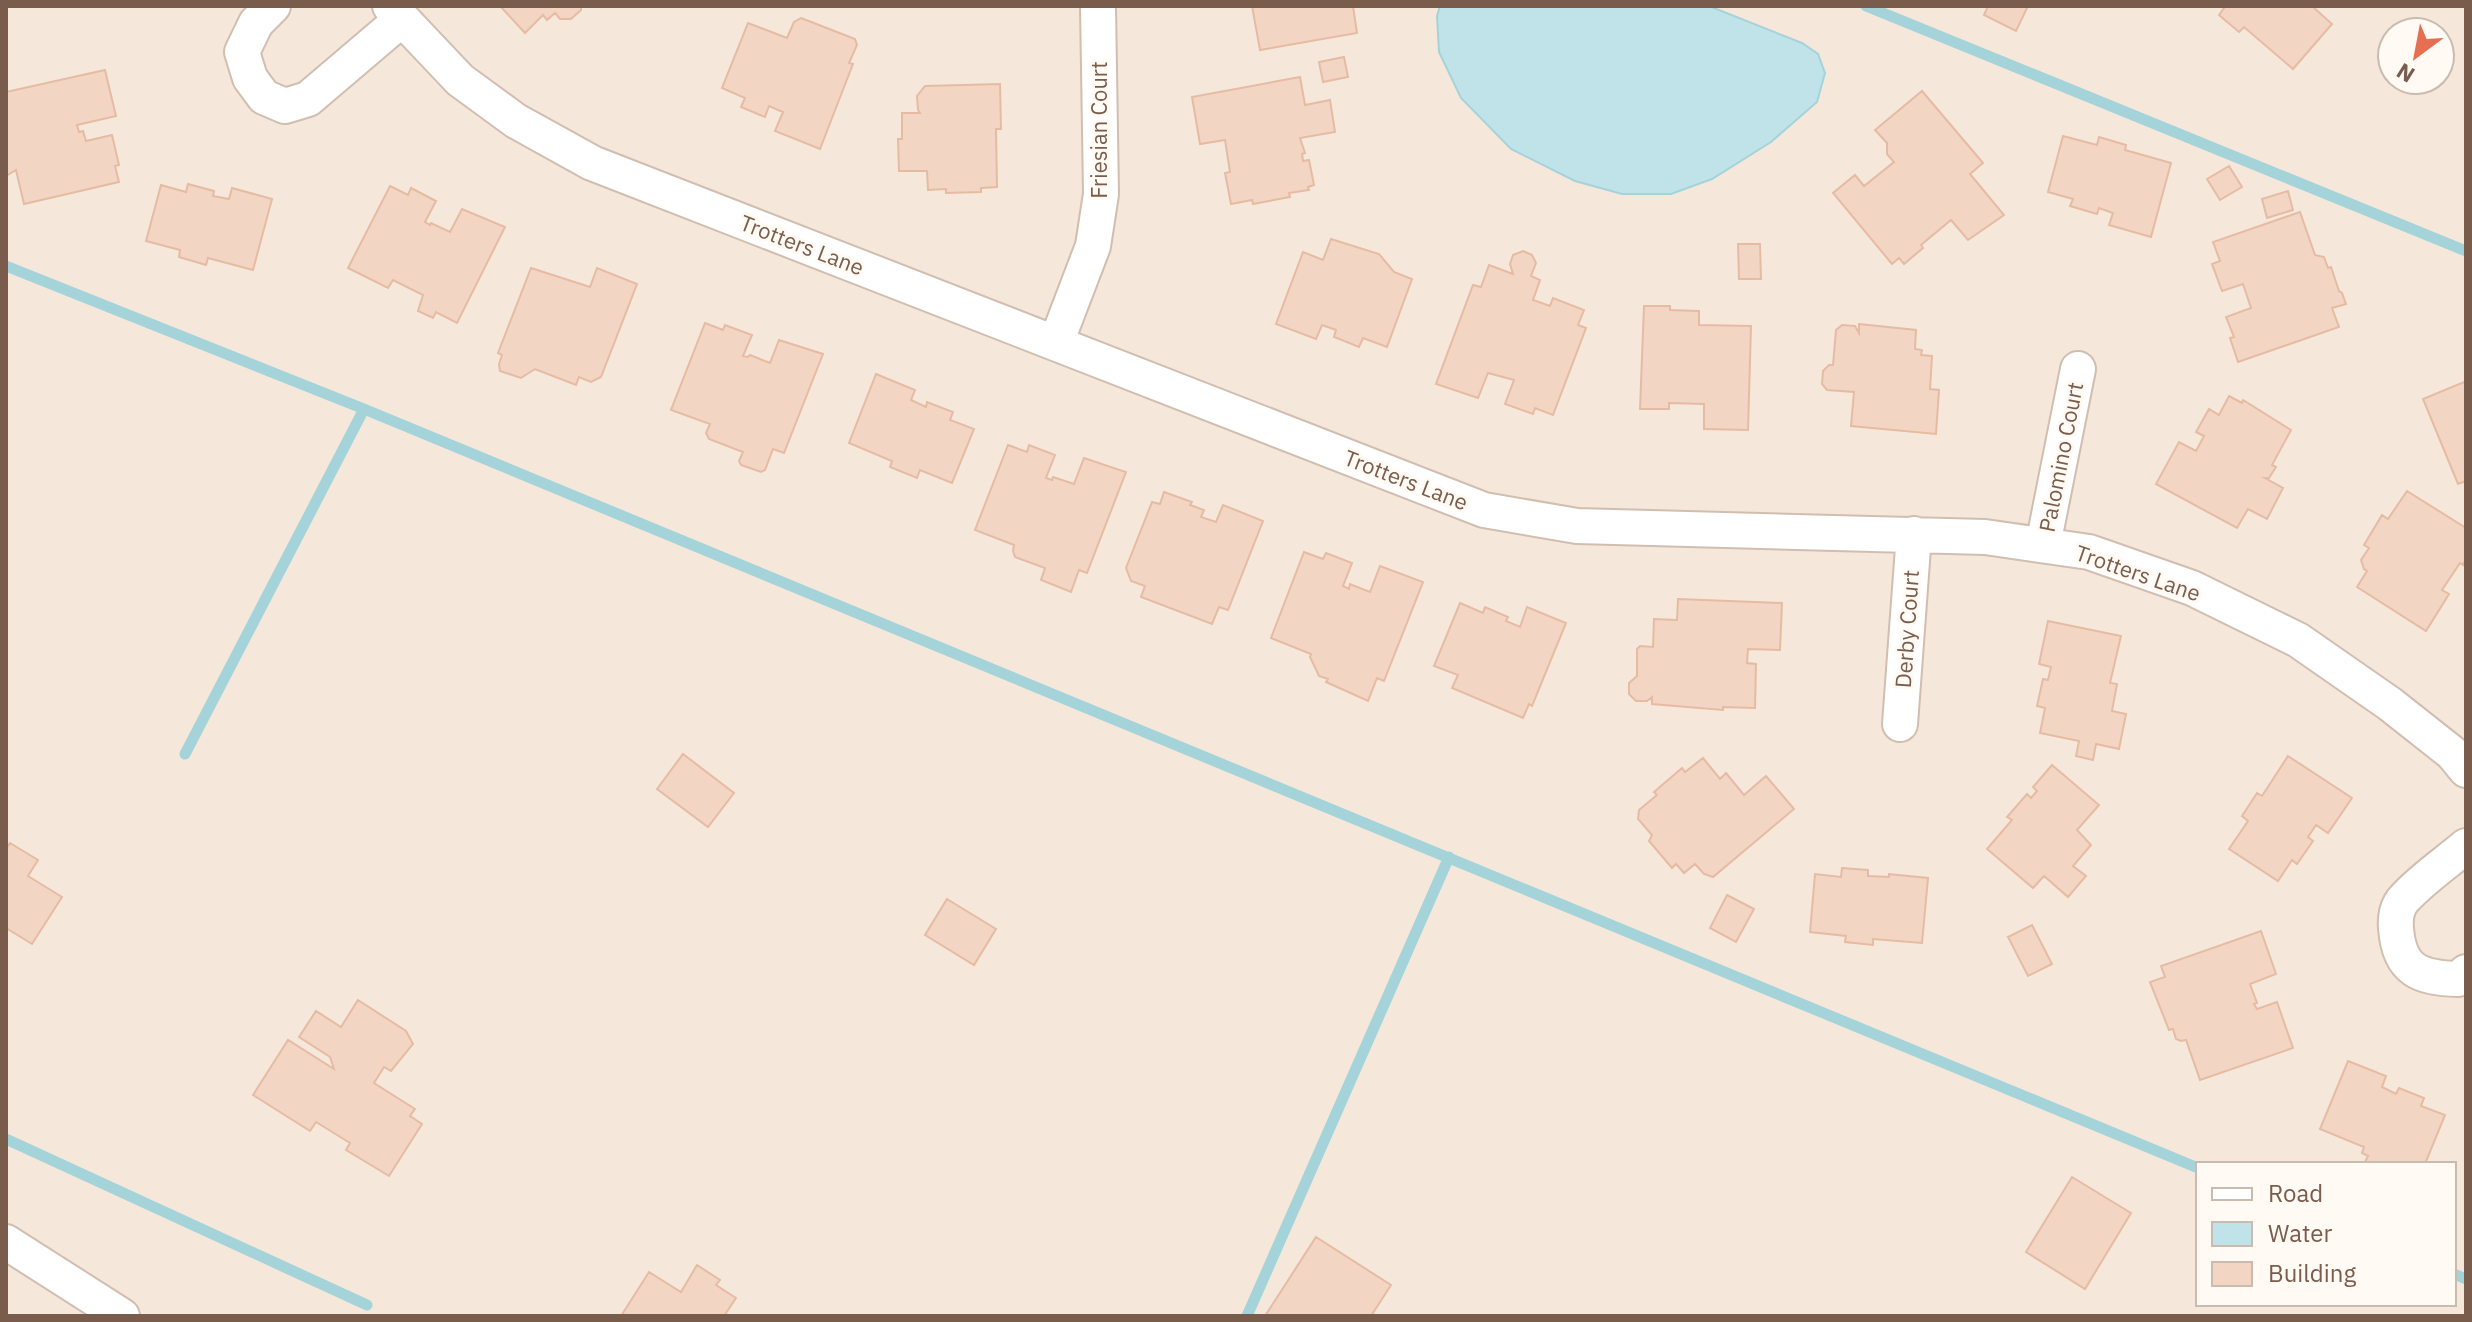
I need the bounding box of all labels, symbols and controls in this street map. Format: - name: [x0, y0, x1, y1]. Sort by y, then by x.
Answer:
- north arrow: [2376, 16, 2456, 96]
- text: N: [2391, 57, 2420, 90]
- street label: Friesian Court: [1084, 61, 1113, 199]
- street label: Trotters Lane: [736, 208, 868, 281]
- street label: Palomino Court: [2032, 379, 2089, 534]
- street label: Trotters Lane: [1340, 443, 1472, 516]
- street label: Trotters Lane: [2072, 538, 2205, 607]
- street label: Derby Court: [1888, 569, 1925, 689]
- legend: [2196, 1162, 2456, 1306]
- text: Road: [2268, 1177, 2323, 1209]
- text: Water: [2268, 1217, 2332, 1249]
- text: Building: [2268, 1257, 2356, 1289]

